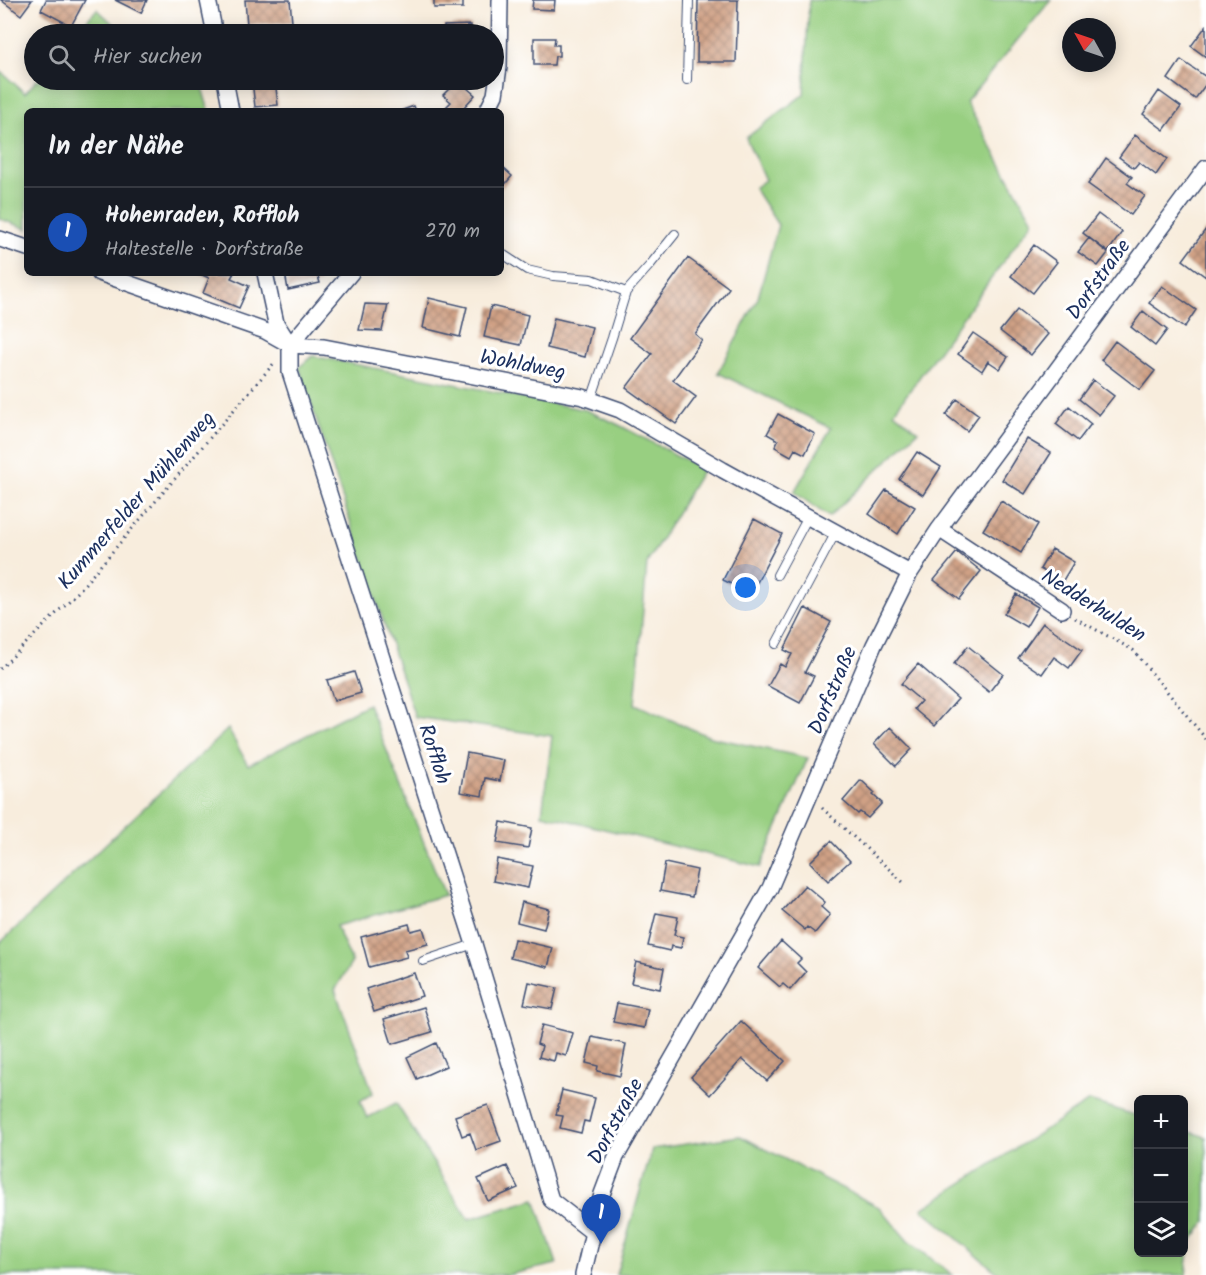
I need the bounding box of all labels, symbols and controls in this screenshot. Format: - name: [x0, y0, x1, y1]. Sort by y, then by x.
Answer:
- north arrow: [1062, 18, 1116, 72]
- search box: [24, 24, 504, 90]
- text: Hier suchen: [93, 40, 202, 75]
- icon: search: [45, 41, 78, 74]
- text: In der Nähe: [48, 126, 184, 168]
- text: Hohenraden, Roffloh: [105, 199, 299, 234]
- text: 1: [64, 216, 71, 248]
- text: 270 m: [425, 216, 480, 248]
- street label: Dorfstraße: [1058, 232, 1140, 327]
- text: Haltestelle · Dorfstraße: [105, 234, 303, 266]
- street label: Wohldweg: [477, 341, 568, 390]
- street label: Kummerfelder Mühlenweg: [50, 404, 224, 598]
- street label: Nedderhulden: [1034, 561, 1152, 652]
- your location: [731, 573, 760, 602]
- street label: Dorfstraße: [800, 641, 867, 740]
- street label: Roffloh: [408, 720, 459, 789]
- street label: Dorfstraße: [580, 1072, 653, 1171]
- map controls: [1134, 1095, 1188, 1257]
- button: +: [1134, 1095, 1188, 1149]
- button: −: [1134, 1149, 1188, 1203]
- pin: 1: [582, 1194, 620, 1244]
- button: layers: [1134, 1203, 1188, 1257]

